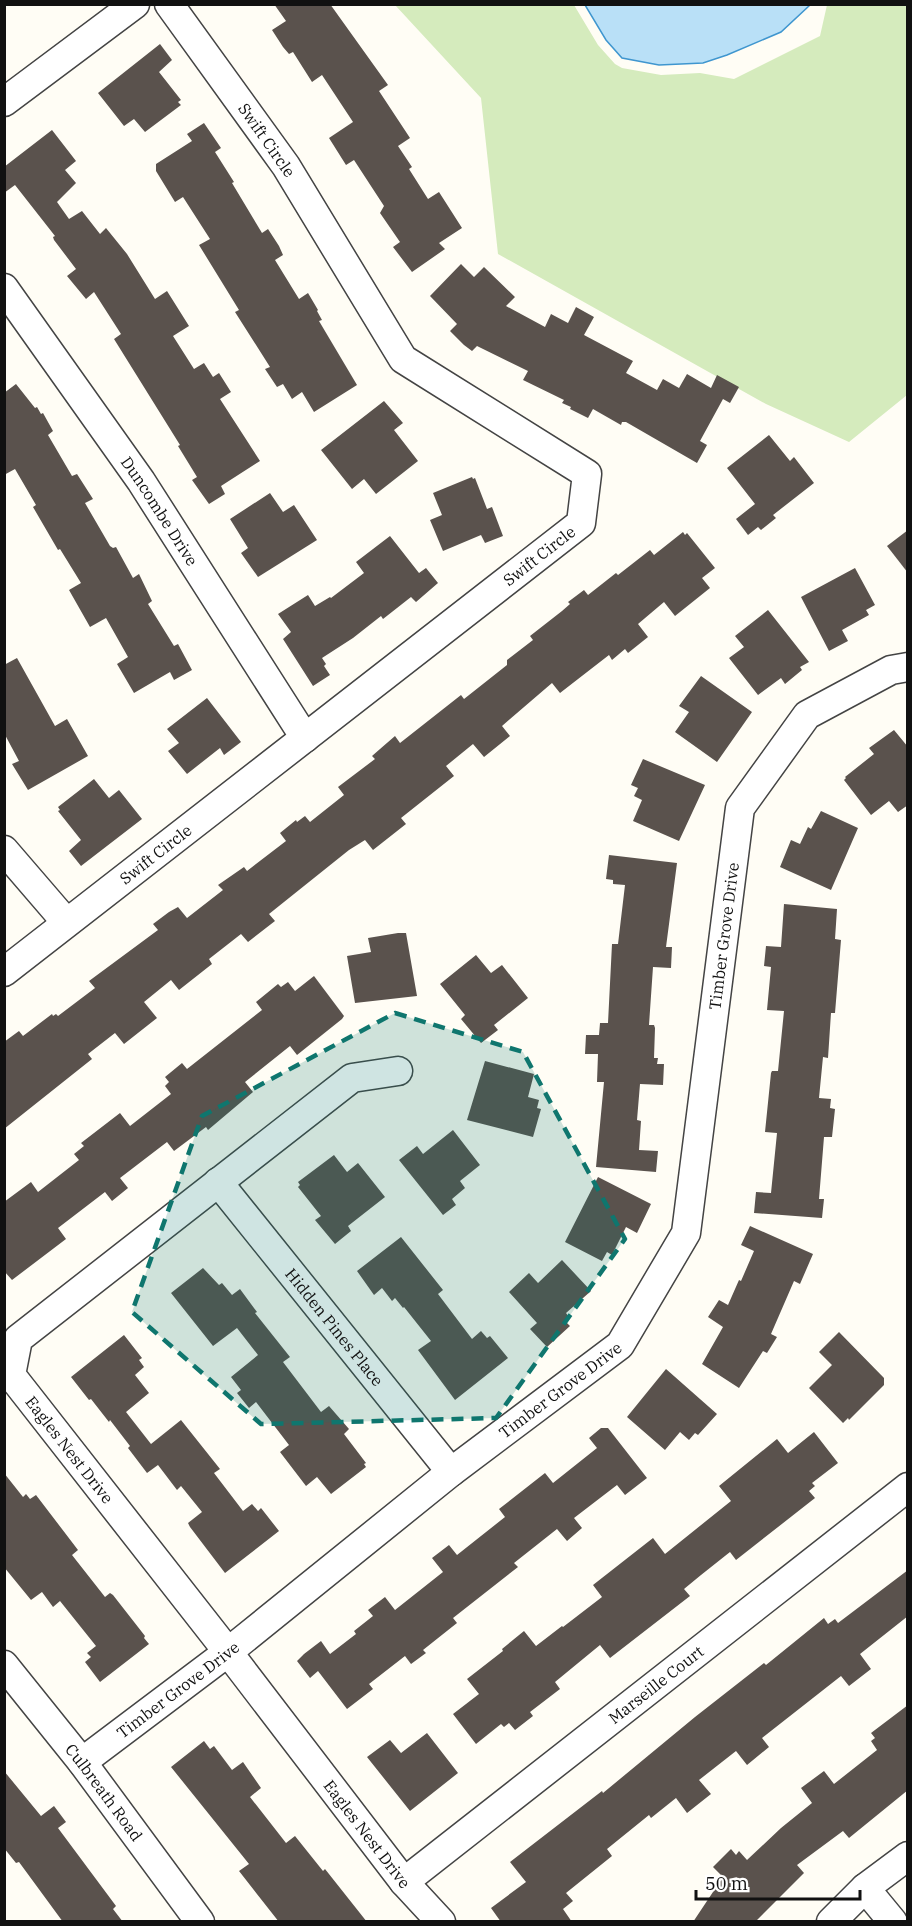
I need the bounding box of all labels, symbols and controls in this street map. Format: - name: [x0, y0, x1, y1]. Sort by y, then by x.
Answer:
- street label: Swift Circle: [234, 99, 300, 181]
- street label: Duncombe Drive: [117, 453, 202, 569]
- street label: Swift Circle: [499, 521, 579, 590]
- street label: Swift Circle: [115, 820, 196, 888]
- street label: Timber Grove Drive: [704, 861, 743, 1011]
- street label: Hidden Pines Place: [281, 1264, 388, 1390]
- street label: Timber Grove Drive: [495, 1337, 626, 1443]
- street label: Eagles Nest Drive: [21, 1392, 118, 1507]
- street label: Timber Grove Drive: [113, 1637, 243, 1742]
- street label: Marseille Court: [604, 1641, 708, 1728]
- street label: Culbreath Road: [61, 1740, 147, 1845]
- street label: Eagles Nest Drive: [319, 1776, 415, 1892]
- scale bar: [696, 1863, 860, 1901]
- text: 50 m: [705, 1872, 748, 1895]

